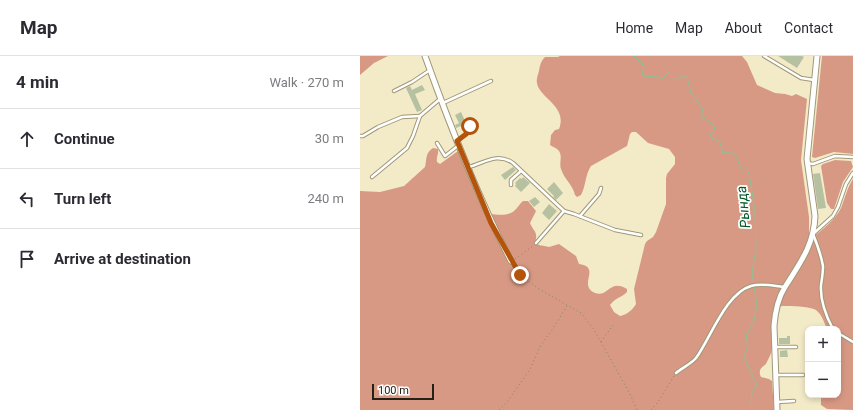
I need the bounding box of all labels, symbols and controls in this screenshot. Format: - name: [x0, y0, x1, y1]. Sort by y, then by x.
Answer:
- text: Map: [20, 16, 58, 39]
- text: Home: [615, 20, 653, 36]
- text: Map: [675, 20, 703, 36]
- text: About: [725, 20, 762, 36]
- text: Contact: [784, 20, 833, 36]
- text: 4 min: [16, 72, 59, 92]
- text: Walk · 270 m: [269, 75, 344, 90]
- route start: [461, 117, 479, 135]
- icon: ahead: [16, 128, 38, 150]
- text: Continue: [54, 130, 115, 148]
- text: 30 m: [315, 131, 344, 146]
- water label: Рында: [733, 185, 753, 229]
- icon: left: [16, 188, 38, 210]
- text: Turn left: [54, 190, 111, 208]
- text: 240 m: [307, 191, 344, 206]
- icon: arrive: [16, 248, 38, 270]
- text: Arrive at destination: [54, 250, 191, 268]
- route end: [511, 266, 529, 284]
- map controls: [805, 326, 841, 398]
- button: +: [805, 326, 841, 362]
- button: −: [805, 362, 841, 398]
- scale bar: [372, 382, 434, 401]
- text: 100 m: [378, 384, 409, 397]

